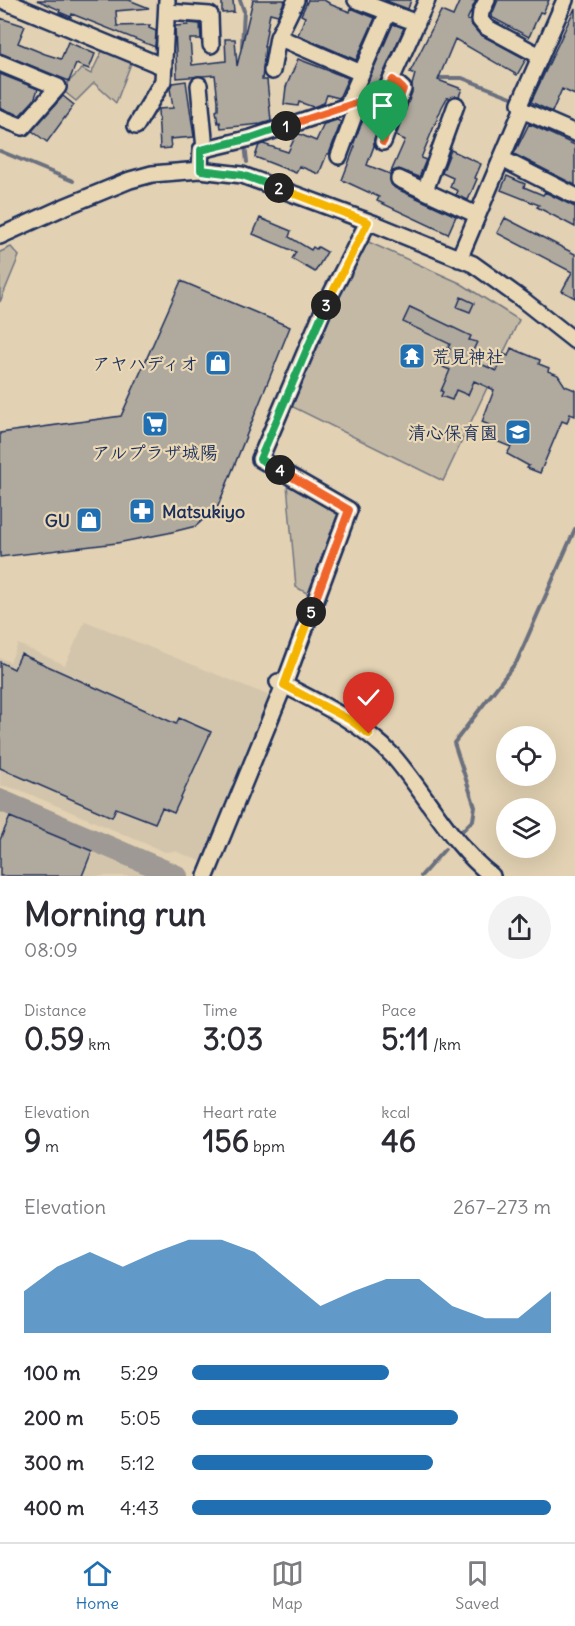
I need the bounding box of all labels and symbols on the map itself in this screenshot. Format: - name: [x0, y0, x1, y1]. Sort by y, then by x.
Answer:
- pin: [357, 80, 408, 142]
- pin: 1: [271, 111, 301, 141]
- pin: 2: [264, 173, 294, 203]
- pin: 3: [311, 290, 341, 320]
- temple icon: 荒見神社: [397, 341, 427, 371]
- place label: 荒見神社: [432, 345, 504, 368]
- shop icon: アヤハディオ: [203, 348, 233, 378]
- place label: アヤハディオ: [92, 352, 198, 375]
- supermarket icon: アルプラザ城陽: [140, 409, 170, 439]
- school or university icon: 清心保育園: [503, 417, 533, 447]
- place label: 清心保育園: [408, 421, 498, 444]
- place label: アルプラザ城陽: [92, 441, 218, 464]
- pin: 4: [265, 455, 295, 485]
- pharmacy icon: Matsukiyo: [127, 496, 157, 526]
- place label: Matsukiyo: [162, 500, 245, 523]
- shop icon: GU: [74, 505, 104, 535]
- place label: GU: [45, 509, 70, 532]
- pin: 5: [296, 597, 326, 627]
- pin: [343, 672, 394, 734]

